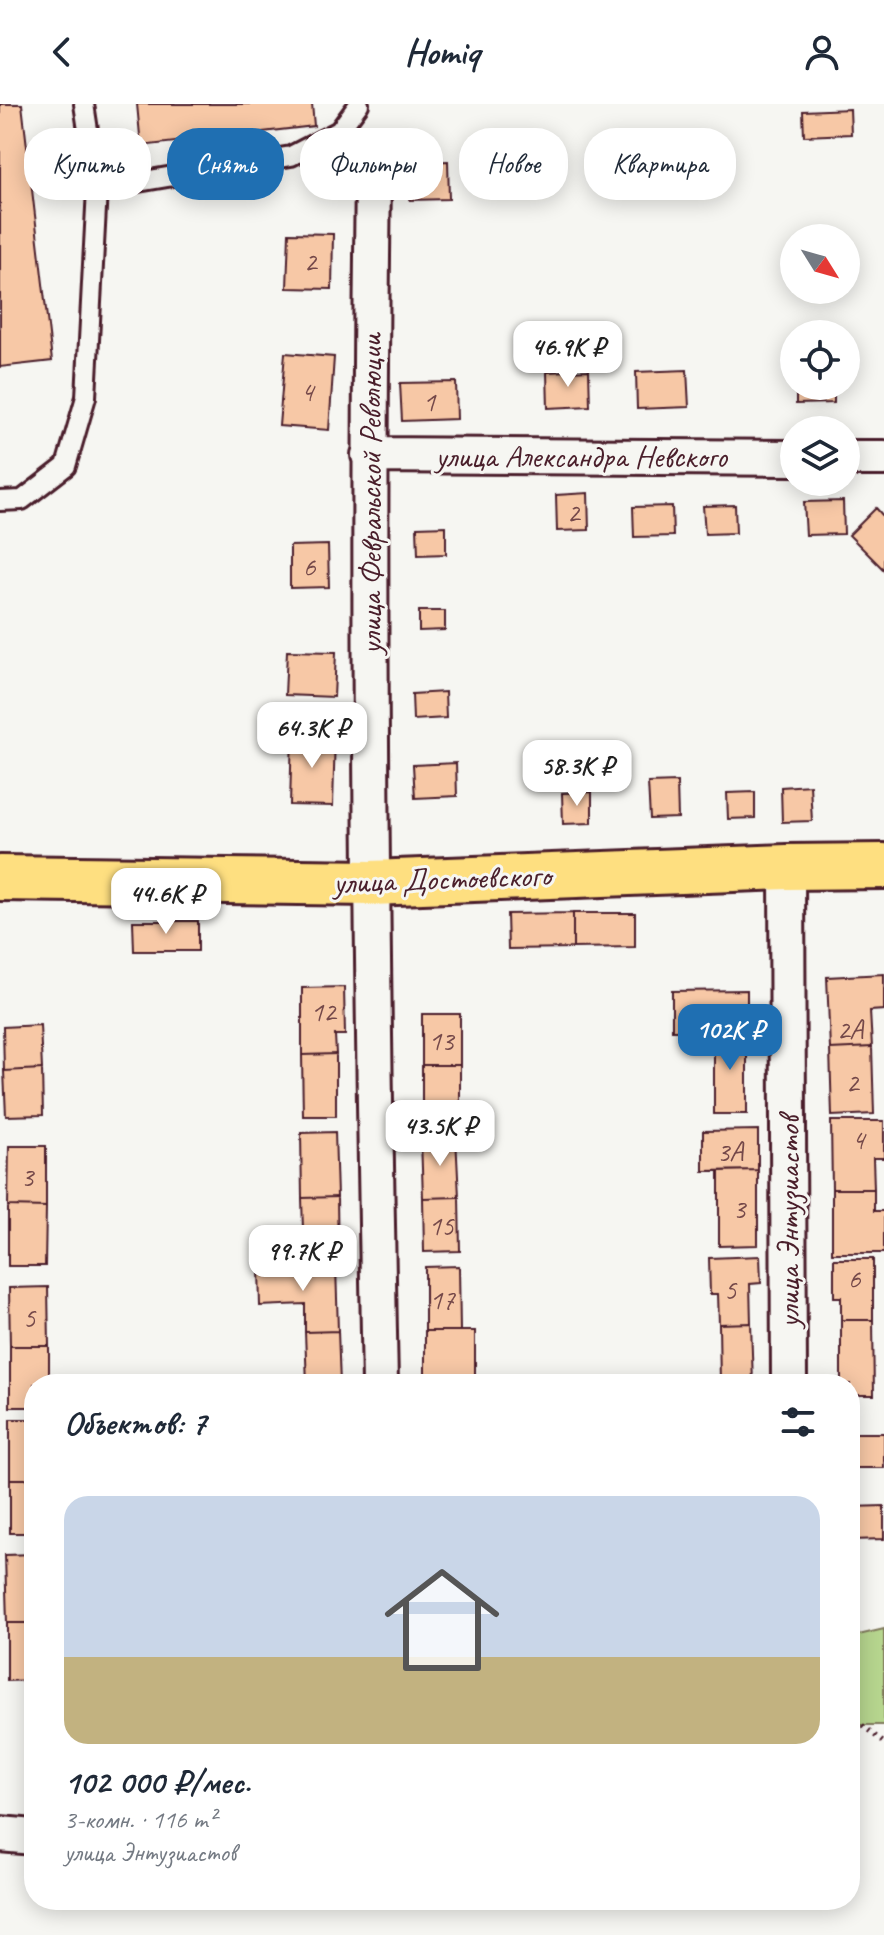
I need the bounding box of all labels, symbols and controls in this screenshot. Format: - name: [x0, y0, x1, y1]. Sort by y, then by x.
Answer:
- text: Homiq: [405, 29, 479, 75]
- icon: back: [40, 30, 84, 74]
- icon: person: [800, 30, 844, 74]
- chip: Купить: [24, 128, 151, 200]
- chip: Снять: [167, 128, 284, 200]
- chip: Фильтры: [300, 128, 443, 200]
- chip: Новое: [459, 128, 568, 200]
- chip: Квартира: [584, 128, 736, 200]
- north arrow: [780, 224, 860, 304]
- map controls: [780, 224, 860, 496]
- house number: 2: [304, 244, 319, 279]
- button: locate: [780, 320, 860, 400]
- pin: 46.9K ₽: [494, 321, 642, 389]
- text: 46.9K ₽: [531, 330, 605, 363]
- street label: улица Февральской Революции: [350, 332, 391, 657]
- house number: 4: [301, 374, 316, 409]
- house number: 1: [423, 384, 437, 419]
- button: layers: [780, 416, 860, 496]
- street label: улица Александра Невского: [433, 436, 728, 477]
- house number: 2: [567, 495, 582, 530]
- house number: 6: [303, 549, 317, 584]
- pin: 64.3K ₽: [238, 702, 386, 770]
- text: 64.3K ₽: [275, 711, 349, 744]
- pin: 58.3K ₽: [503, 740, 651, 808]
- text: 58.3K ₽: [541, 749, 613, 782]
- street label: улица Достоевского: [330, 855, 555, 903]
- pin: 44.6K ₽: [92, 868, 240, 936]
- text: 44.6K ₽: [129, 877, 203, 910]
- house number: 12: [310, 994, 338, 1029]
- pin: 102K ₽: [665, 1004, 795, 1072]
- house number: 2А: [837, 1012, 865, 1047]
- text: 102K ₽: [696, 1013, 764, 1046]
- house number: 13: [428, 1023, 456, 1058]
- house number: 2: [846, 1065, 861, 1100]
- pin: 43.5K ₽: [366, 1100, 514, 1168]
- text: 43.5K ₽: [404, 1109, 476, 1142]
- street label: улица Энтузиастов: [768, 1110, 809, 1330]
- house number: 4: [852, 1122, 867, 1157]
- house number: 3А: [717, 1134, 745, 1169]
- house number: 3: [21, 1159, 36, 1194]
- house number: 3: [733, 1191, 748, 1226]
- house number: 15: [428, 1208, 455, 1243]
- pin: 99.7K ₽: [229, 1225, 377, 1293]
- text: 99.7K ₽: [267, 1234, 339, 1267]
- house number: 6: [848, 1261, 862, 1296]
- house number: 5: [724, 1272, 738, 1307]
- house number: 17: [429, 1282, 456, 1317]
- house number: 5: [23, 1300, 37, 1335]
- icon: filters: [776, 1400, 820, 1444]
- text: Объектов: 7: [64, 1401, 206, 1444]
- icon: home: [370, 1548, 514, 1692]
- text: 102 000 ₽/мес.: [64, 1760, 251, 1803]
- text: 3-комн. · 116 m²: [64, 1803, 216, 1836]
- text: улица Энтузиастов: [64, 1836, 236, 1869]

